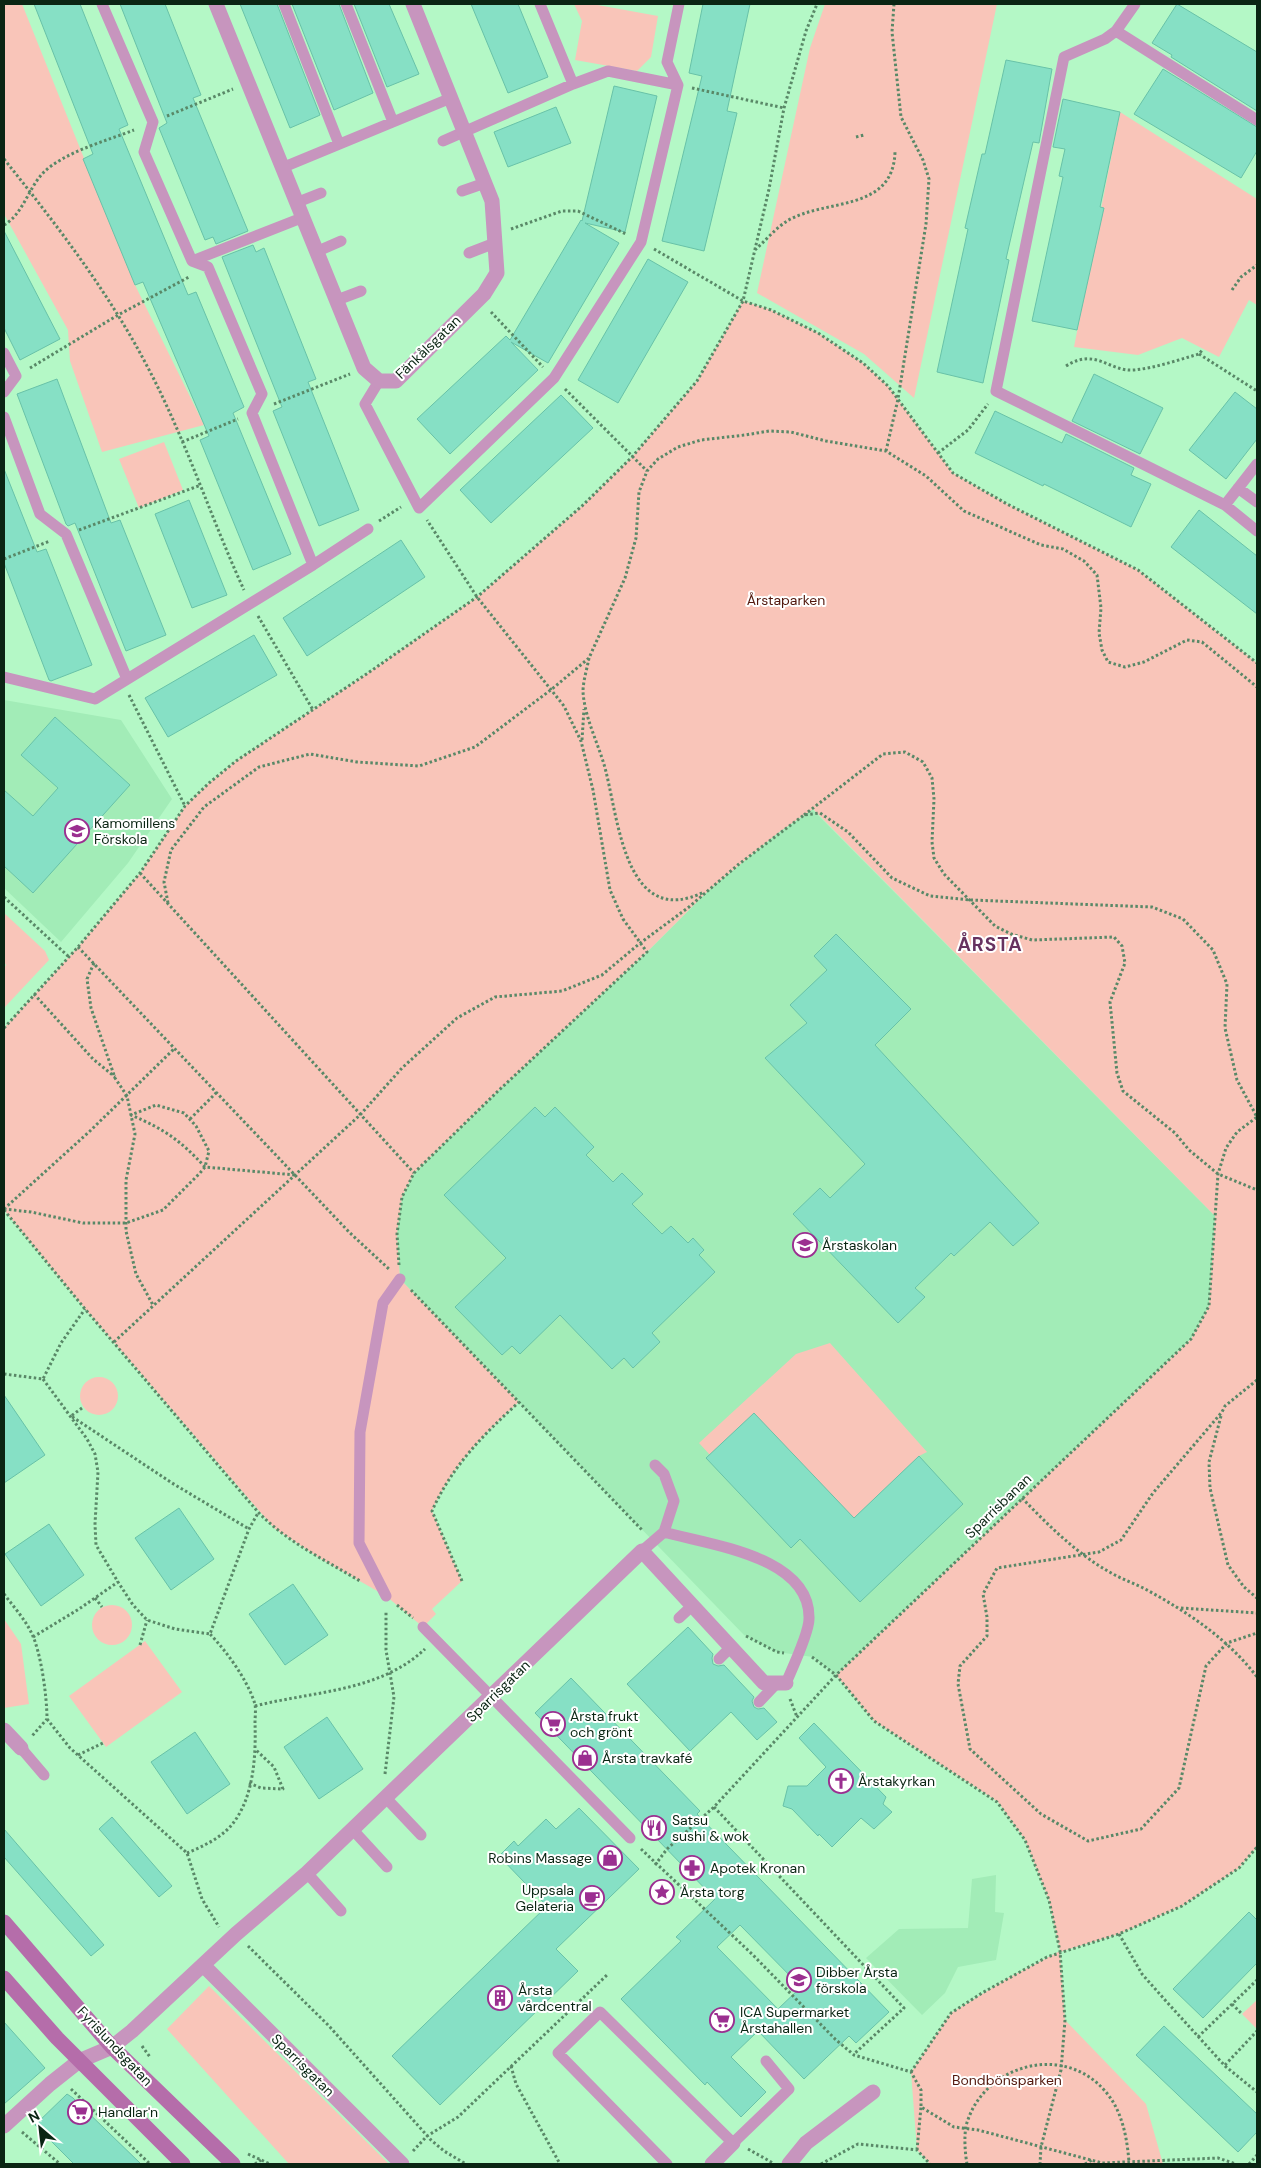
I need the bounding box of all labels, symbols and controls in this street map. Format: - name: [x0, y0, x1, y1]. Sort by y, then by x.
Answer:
- street label: Fänkålsgatan: [392, 311, 464, 383]
- park label: Årstaparken: [747, 591, 825, 609]
- place label: Kamomillens Förskola: [94, 814, 175, 848]
- school or university icon: Kamomillens Förskola: [64, 818, 90, 844]
- district label: ÅRSTA: [957, 932, 1023, 957]
- school or university icon: Årstaskolan: [792, 1232, 818, 1258]
- place label: Årstaskolan: [822, 1236, 897, 1254]
- street label: Sparrisbanan: [961, 1470, 1035, 1542]
- street label: Sparrisgatan: [462, 1656, 534, 1726]
- place label: Årsta frukt och grönt: [570, 1707, 639, 1741]
- supermarket icon: Årsta frukt och grönt: [540, 1711, 566, 1737]
- shop icon: Årsta travkafé: [572, 1745, 598, 1771]
- place label: Årsta travkafé: [602, 1749, 693, 1767]
- church icon: Årstakyrkan: [828, 1768, 854, 1794]
- place label: Årstakyrkan: [858, 1772, 935, 1790]
- place label: Satsu sushi & wok: [672, 1811, 749, 1845]
- restaurant icon: Satsu sushi & wok: [641, 1815, 667, 1841]
- shop icon: Robins Massage: [597, 1845, 623, 1871]
- place label: Robins Massage: [488, 1849, 592, 1867]
- pharmacy icon: Apotek Kronan: [679, 1855, 705, 1881]
- place label: Apotek Kronan: [710, 1859, 805, 1877]
- place icon: Årsta torg: [649, 1879, 675, 1905]
- place label: Uppsala Gelateria: [515, 1881, 574, 1915]
- place label: Årsta torg: [680, 1883, 745, 1901]
- cafe icon: Uppsala Gelateria: [579, 1885, 605, 1911]
- place label: Dibber Årsta förskola: [816, 1963, 898, 1997]
- school or university icon: Dibber Årsta förskola: [786, 1967, 812, 1993]
- place label: Årsta vårdcentral: [518, 1981, 592, 2015]
- building icon: Årsta vårdcentral: [487, 1985, 513, 2011]
- street label: Fyrislundsgatan: [74, 2002, 156, 2090]
- place label: ICA Supermarket Årstahallen: [740, 2003, 849, 2037]
- supermarket icon: ICA Supermarket Årstahallen: [709, 2007, 735, 2033]
- street label: Sparrisgatan: [268, 2030, 338, 2100]
- park label: Bondbönsparken: [952, 2071, 1062, 2089]
- supermarket icon: Handlar'n: [67, 2099, 93, 2125]
- north arrow: [15, 2103, 65, 2153]
- place label: Handlar'n: [98, 2103, 158, 2121]
- text: N: [25, 2106, 43, 2127]

